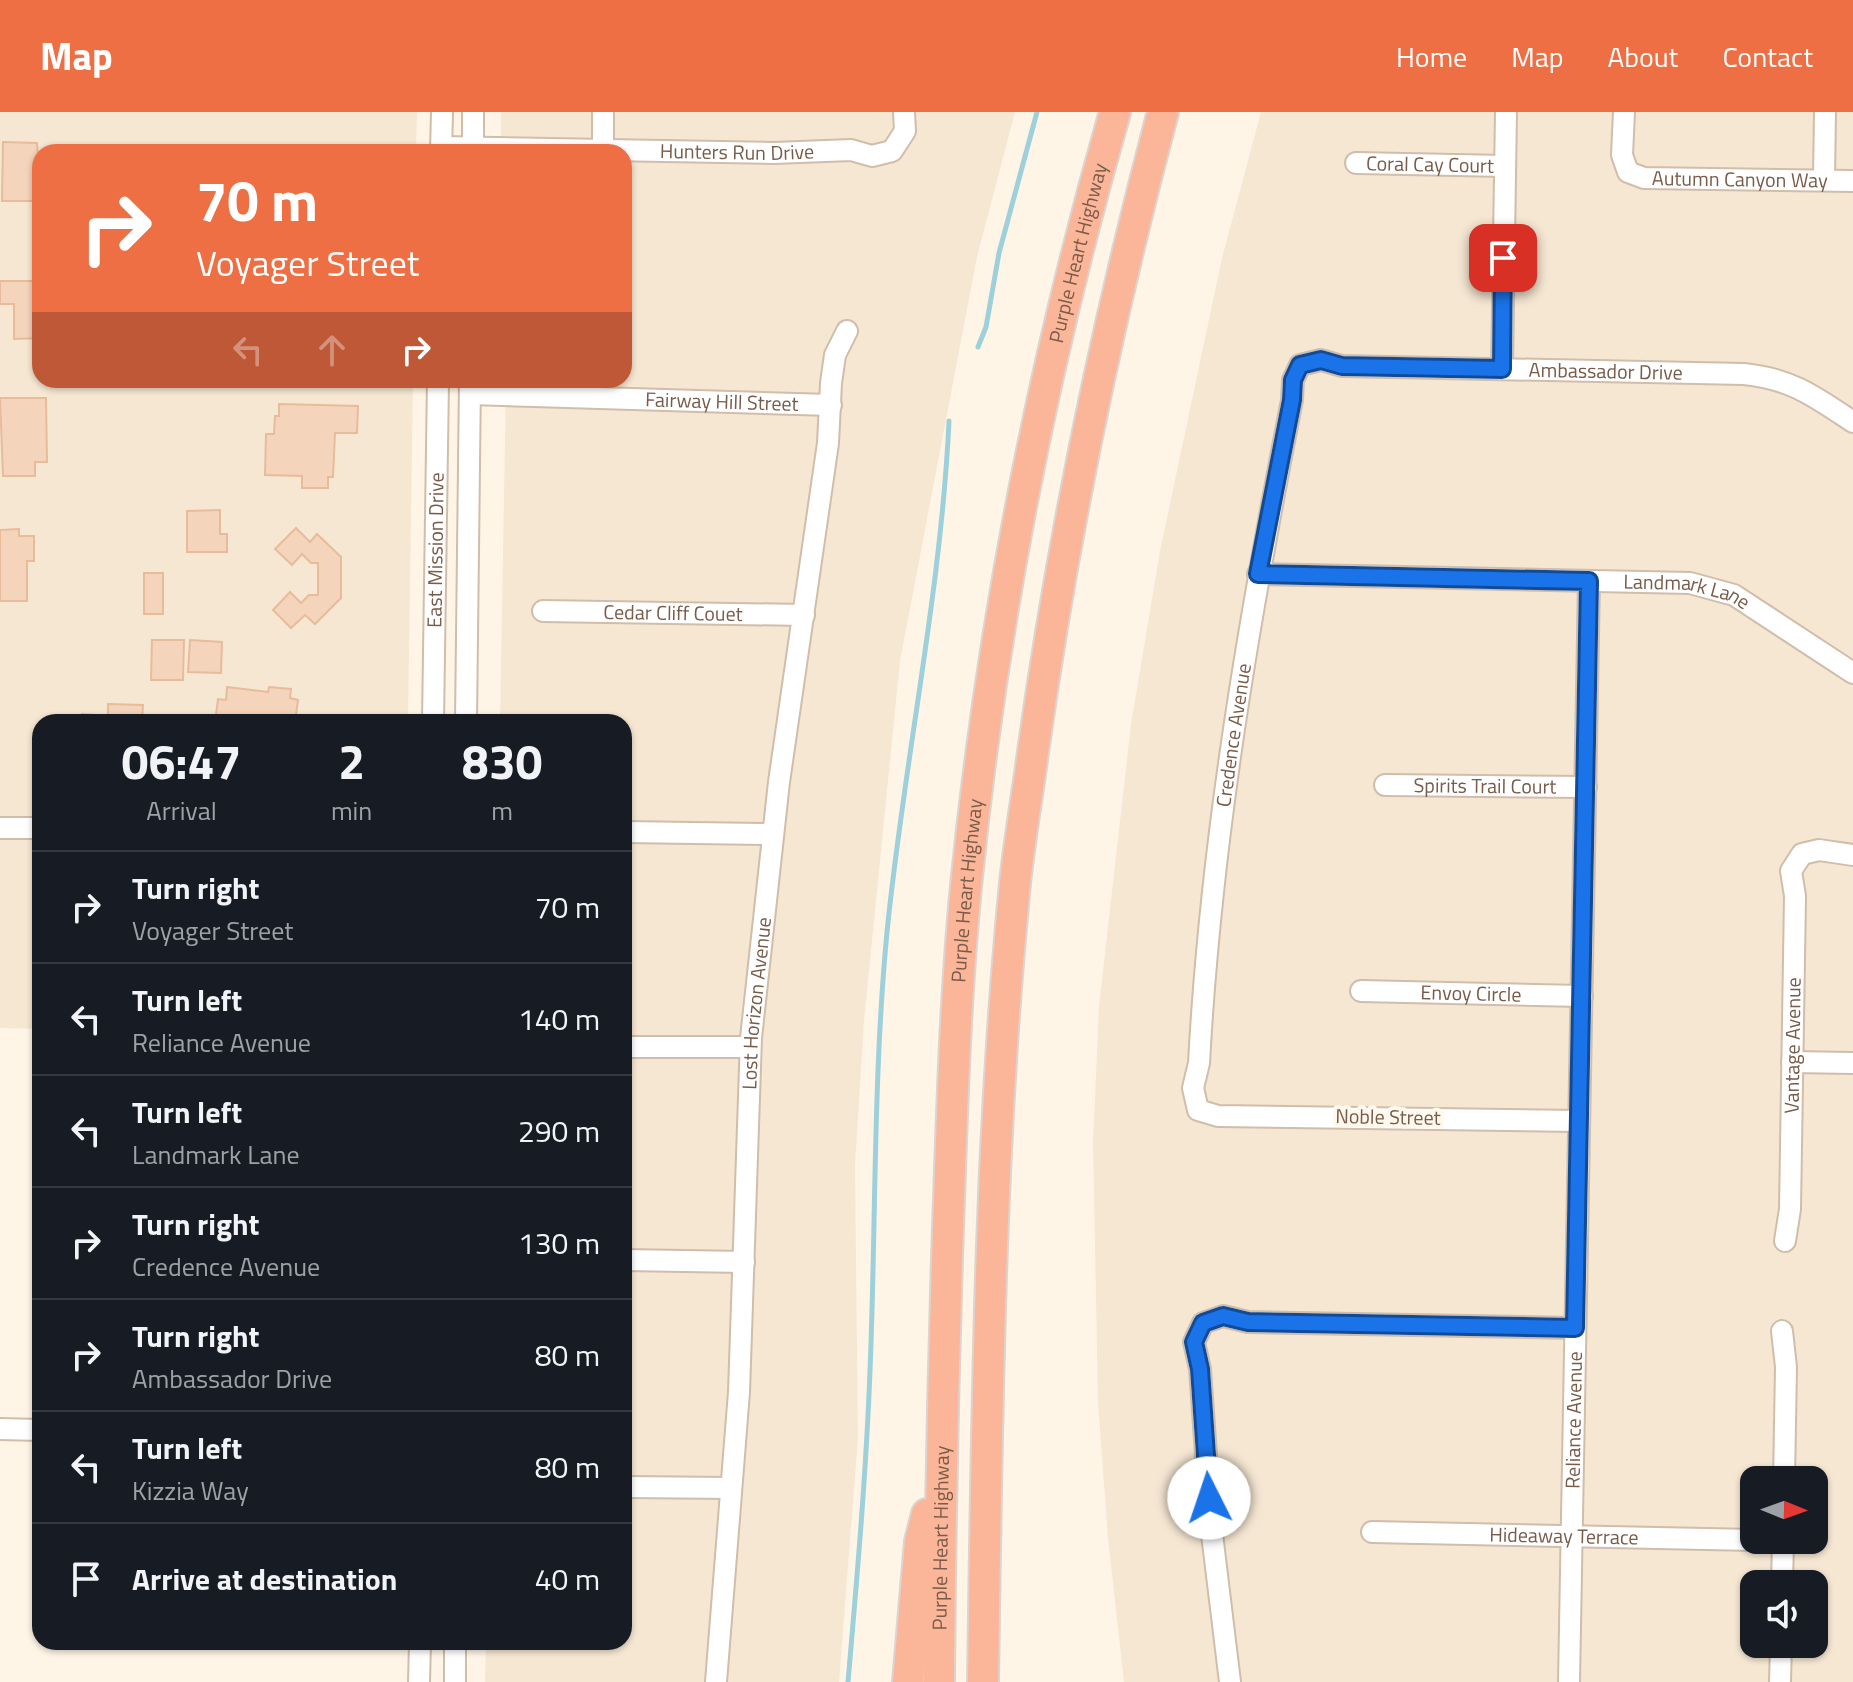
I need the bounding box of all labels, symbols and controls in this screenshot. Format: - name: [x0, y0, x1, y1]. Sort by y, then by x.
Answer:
- text: Map: [40, 27, 113, 85]
- text: Home: [1396, 35, 1467, 78]
- text: Map: [1511, 35, 1564, 78]
- text: About: [1608, 35, 1678, 78]
- text: Contact: [1722, 35, 1813, 78]
- street label: Hunters Run Drive: [659, 135, 815, 168]
- street label: Coral Cay Court: [1366, 147, 1494, 181]
- text: 70 m: [196, 158, 318, 243]
- street label: Purple Heart Highway: [1040, 159, 1115, 346]
- street label: Autumn Canyon Way: [1652, 162, 1828, 196]
- icon: right: [64, 176, 168, 280]
- pin: [1469, 224, 1537, 292]
- text: Voyager Street: [196, 235, 419, 290]
- icon: arrive: [1481, 236, 1525, 280]
- icon: left: [226, 328, 270, 372]
- icon: ahead: [310, 328, 354, 372]
- icon: right: [394, 328, 438, 372]
- street label: Ambassador Drive: [1528, 354, 1683, 388]
- street label: Fairway Hill Street: [645, 383, 799, 419]
- street label: East Mission Drive: [418, 472, 452, 628]
- street label: Landmark Lane: [1623, 566, 1757, 617]
- street label: Cedar Cliff Couet: [603, 596, 743, 629]
- street label: Credence Avenue: [1207, 661, 1259, 809]
- text: 06:47: [122, 725, 241, 798]
- text: 2: [338, 725, 365, 798]
- text: 830: [462, 725, 542, 798]
- street label: Spirits Trail Court: [1413, 769, 1557, 802]
- text: Arrival: [146, 791, 217, 830]
- text: min: [331, 791, 372, 830]
- text: m: [491, 791, 513, 830]
- street label: Purple Heart Highway: [942, 797, 991, 984]
- text: Turn right: [132, 865, 260, 911]
- text: 70 m: [535, 884, 600, 930]
- icon: right: [64, 885, 108, 929]
- text: Voyager Street: [132, 911, 293, 950]
- street label: Lost Horizon Avenue: [733, 915, 779, 1090]
- street label: Envoy Circle: [1420, 976, 1522, 1010]
- text: Turn left: [132, 977, 242, 1023]
- street label: Vantage Avenue: [1776, 977, 1809, 1114]
- text: 140 m: [518, 996, 600, 1042]
- icon: left: [64, 997, 108, 1041]
- text: Reliance Avenue: [132, 1023, 311, 1062]
- text: Turn left: [132, 1089, 242, 1135]
- street label: Noble Street: [1335, 1100, 1441, 1133]
- text: 290 m: [518, 1108, 600, 1154]
- icon: left: [64, 1109, 108, 1153]
- text: Landmark Lane: [132, 1135, 300, 1174]
- text: Turn right: [132, 1201, 260, 1247]
- text: 130 m: [518, 1220, 600, 1266]
- icon: right: [64, 1221, 108, 1265]
- text: Credence Avenue: [132, 1247, 320, 1286]
- text: Turn right: [132, 1313, 260, 1359]
- text: 80 m: [535, 1332, 600, 1378]
- icon: right: [64, 1333, 108, 1377]
- street label: Reliance Avenue: [1557, 1351, 1590, 1489]
- text: Ambassador Drive: [132, 1359, 332, 1398]
- text: Turn left: [132, 1425, 242, 1471]
- text: 80 m: [535, 1444, 600, 1490]
- icon: left: [64, 1445, 108, 1489]
- street label: Purple Heart Highway: [923, 1445, 957, 1631]
- position arrow: [1167, 1456, 1251, 1540]
- north arrow: [1740, 1466, 1828, 1554]
- map controls: [1740, 1466, 1828, 1658]
- text: Kizzia Way: [132, 1471, 249, 1510]
- street label: Hideaway Terrace: [1489, 1518, 1639, 1553]
- text: Arrive at destination: [132, 1556, 397, 1602]
- text: 40 m: [535, 1556, 600, 1602]
- icon: arrive: [64, 1557, 108, 1601]
- button: sound: [1740, 1570, 1828, 1658]

